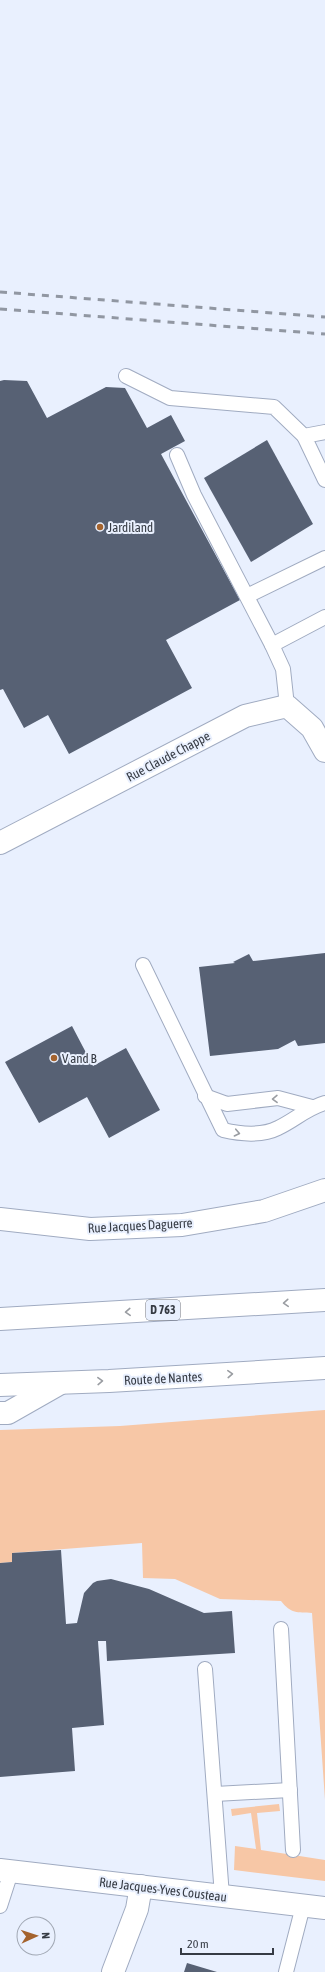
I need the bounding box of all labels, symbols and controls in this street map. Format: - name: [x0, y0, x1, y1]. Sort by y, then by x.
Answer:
- place label: Jardiland: [108, 520, 153, 535]
- marker: Jardiland: [95, 522, 105, 532]
- street label: Rue Claude Chappe: [124, 728, 213, 785]
- place label: V and B: [62, 1051, 97, 1066]
- marker: V and B: [49, 1053, 59, 1063]
- one-way arrow: [271, 1095, 277, 1103]
- one-way arrow: [234, 1129, 240, 1137]
- street label: Rue Jacques Daguerre: [87, 1215, 193, 1236]
- one-way arrow: [283, 1298, 289, 1307]
- road number: D 763: [146, 1300, 180, 1320]
- one-way arrow: [125, 1308, 131, 1316]
- street label: Route de Nantes: [124, 1369, 203, 1388]
- one-way arrow: [227, 1369, 233, 1378]
- one-way arrow: [97, 1377, 103, 1385]
- street label: Rue Jacques-Yves Cousteau: [98, 1874, 228, 1905]
- north arrow: [16, 1916, 56, 1956]
- scale bar: [181, 1930, 273, 1956]
- text: N: [40, 1932, 52, 1939]
- text: 20 m: [187, 1937, 209, 1951]

